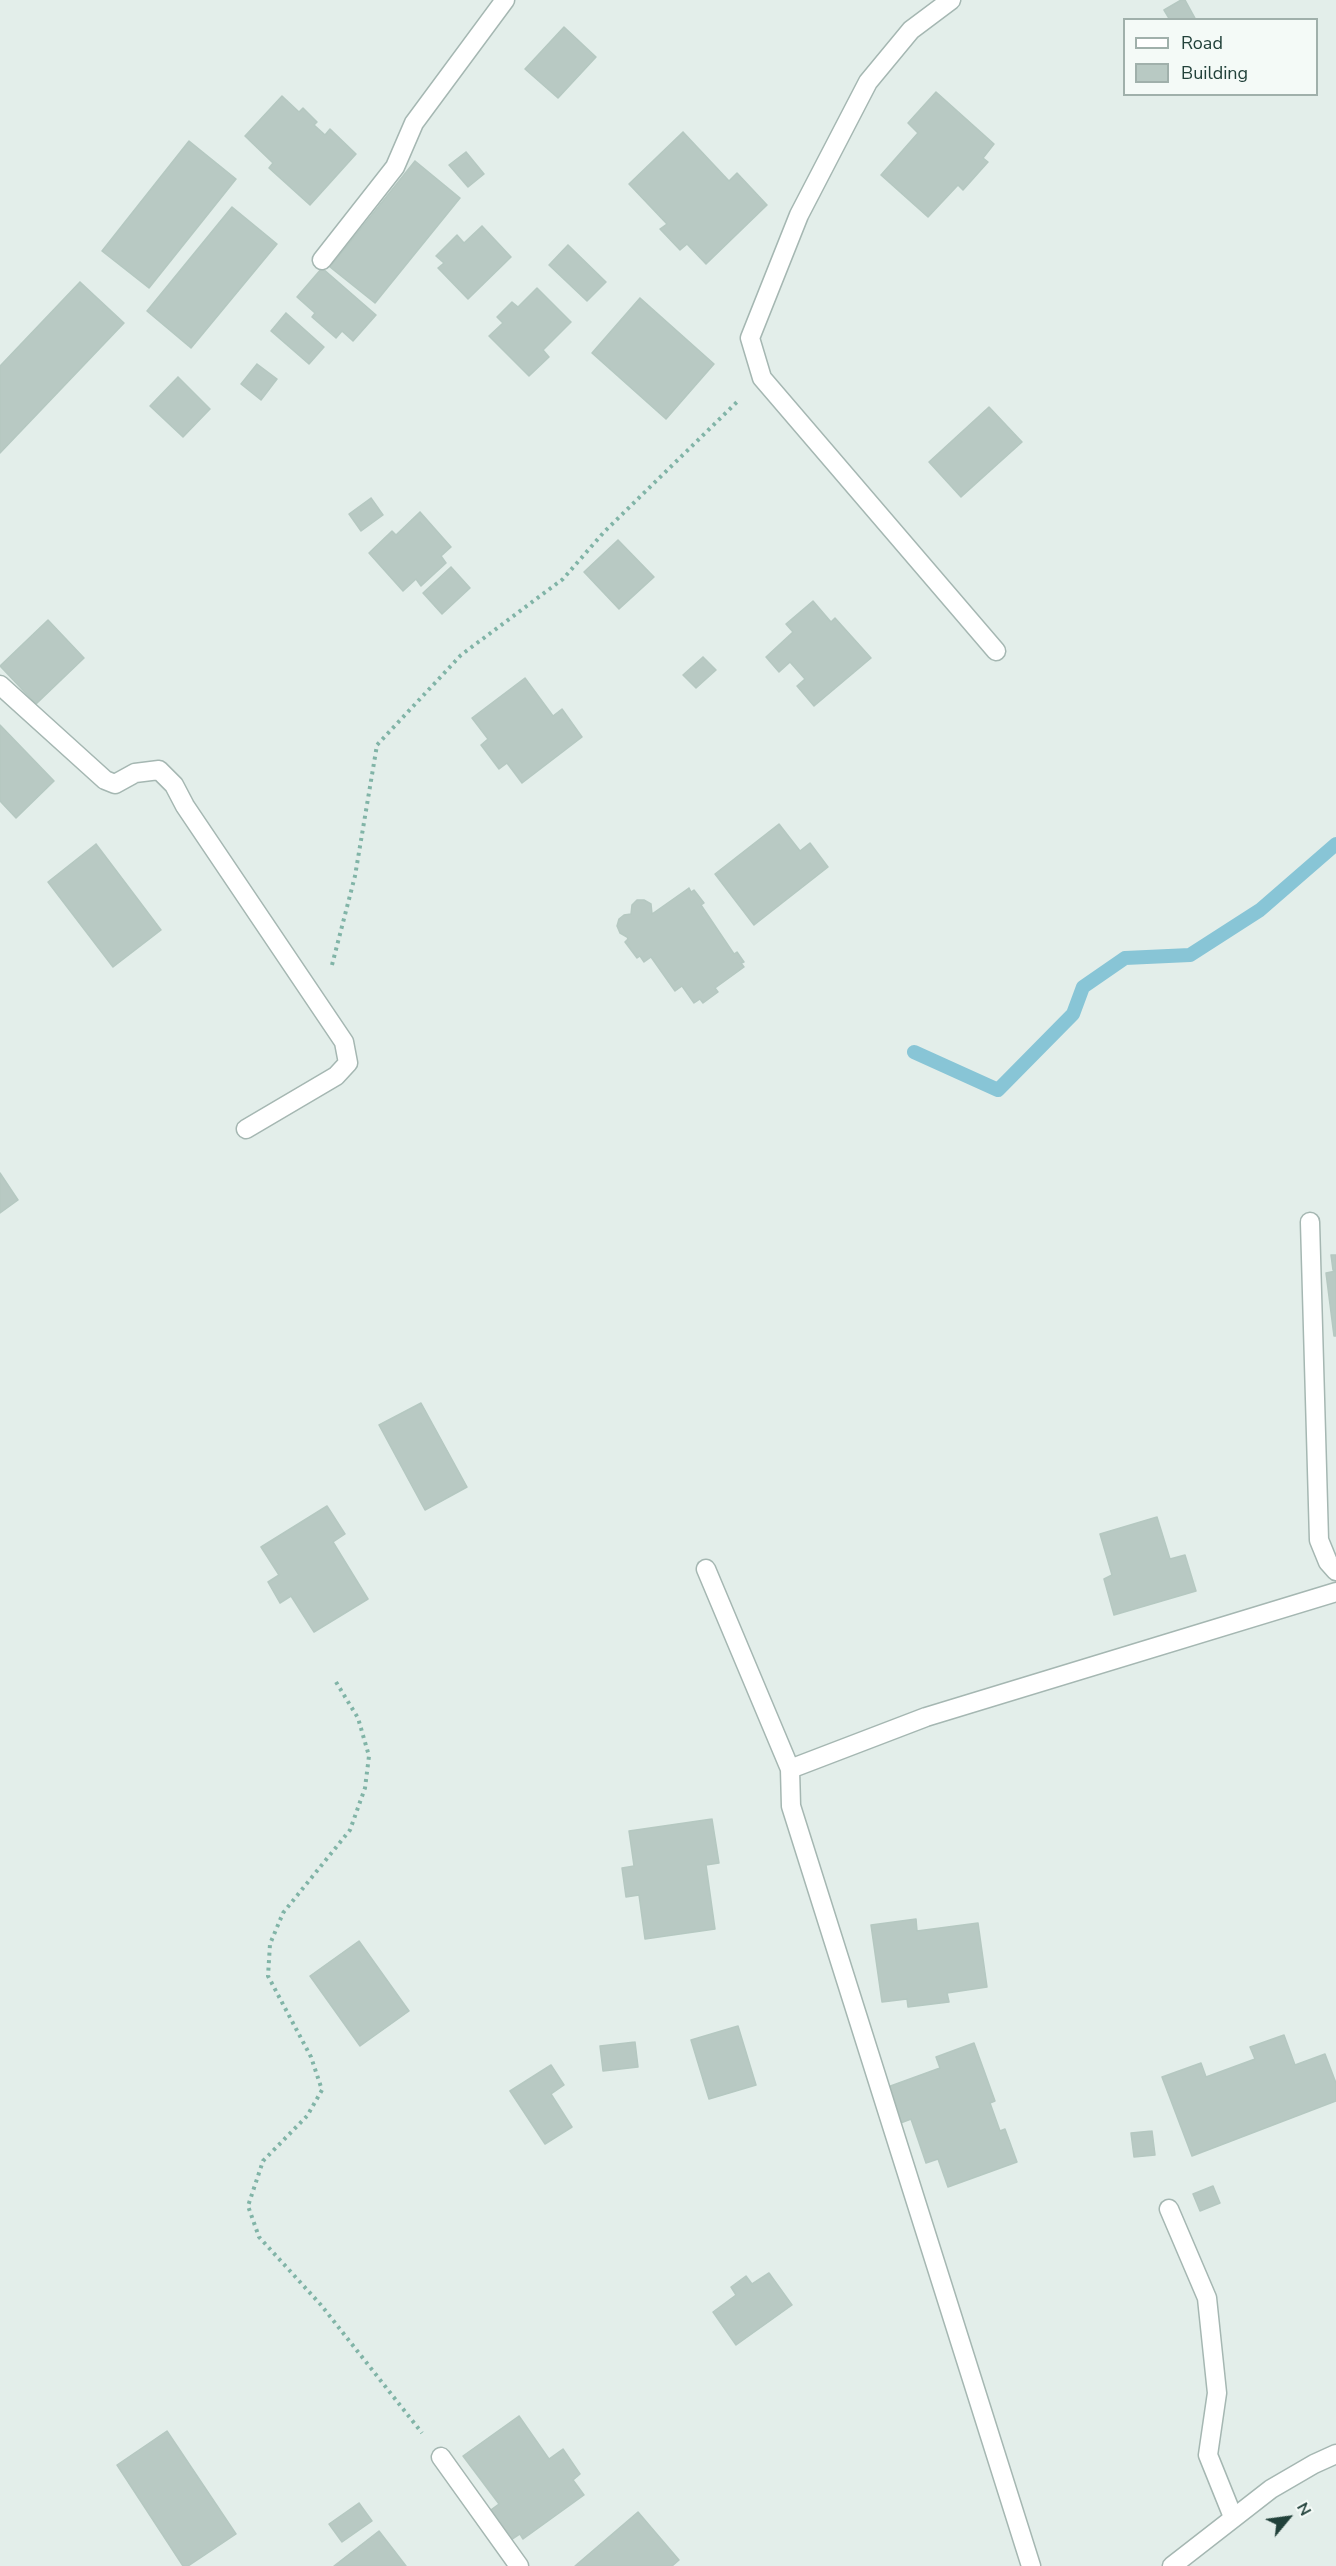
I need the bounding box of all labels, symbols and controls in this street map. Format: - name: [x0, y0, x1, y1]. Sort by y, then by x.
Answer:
- legend: [1123, 18, 1318, 96]
- text: Road: [1181, 31, 1223, 55]
- text: Building: [1181, 61, 1248, 85]
- north arrow: [1258, 2488, 1318, 2548]
- text: N: [1291, 2499, 1316, 2520]

